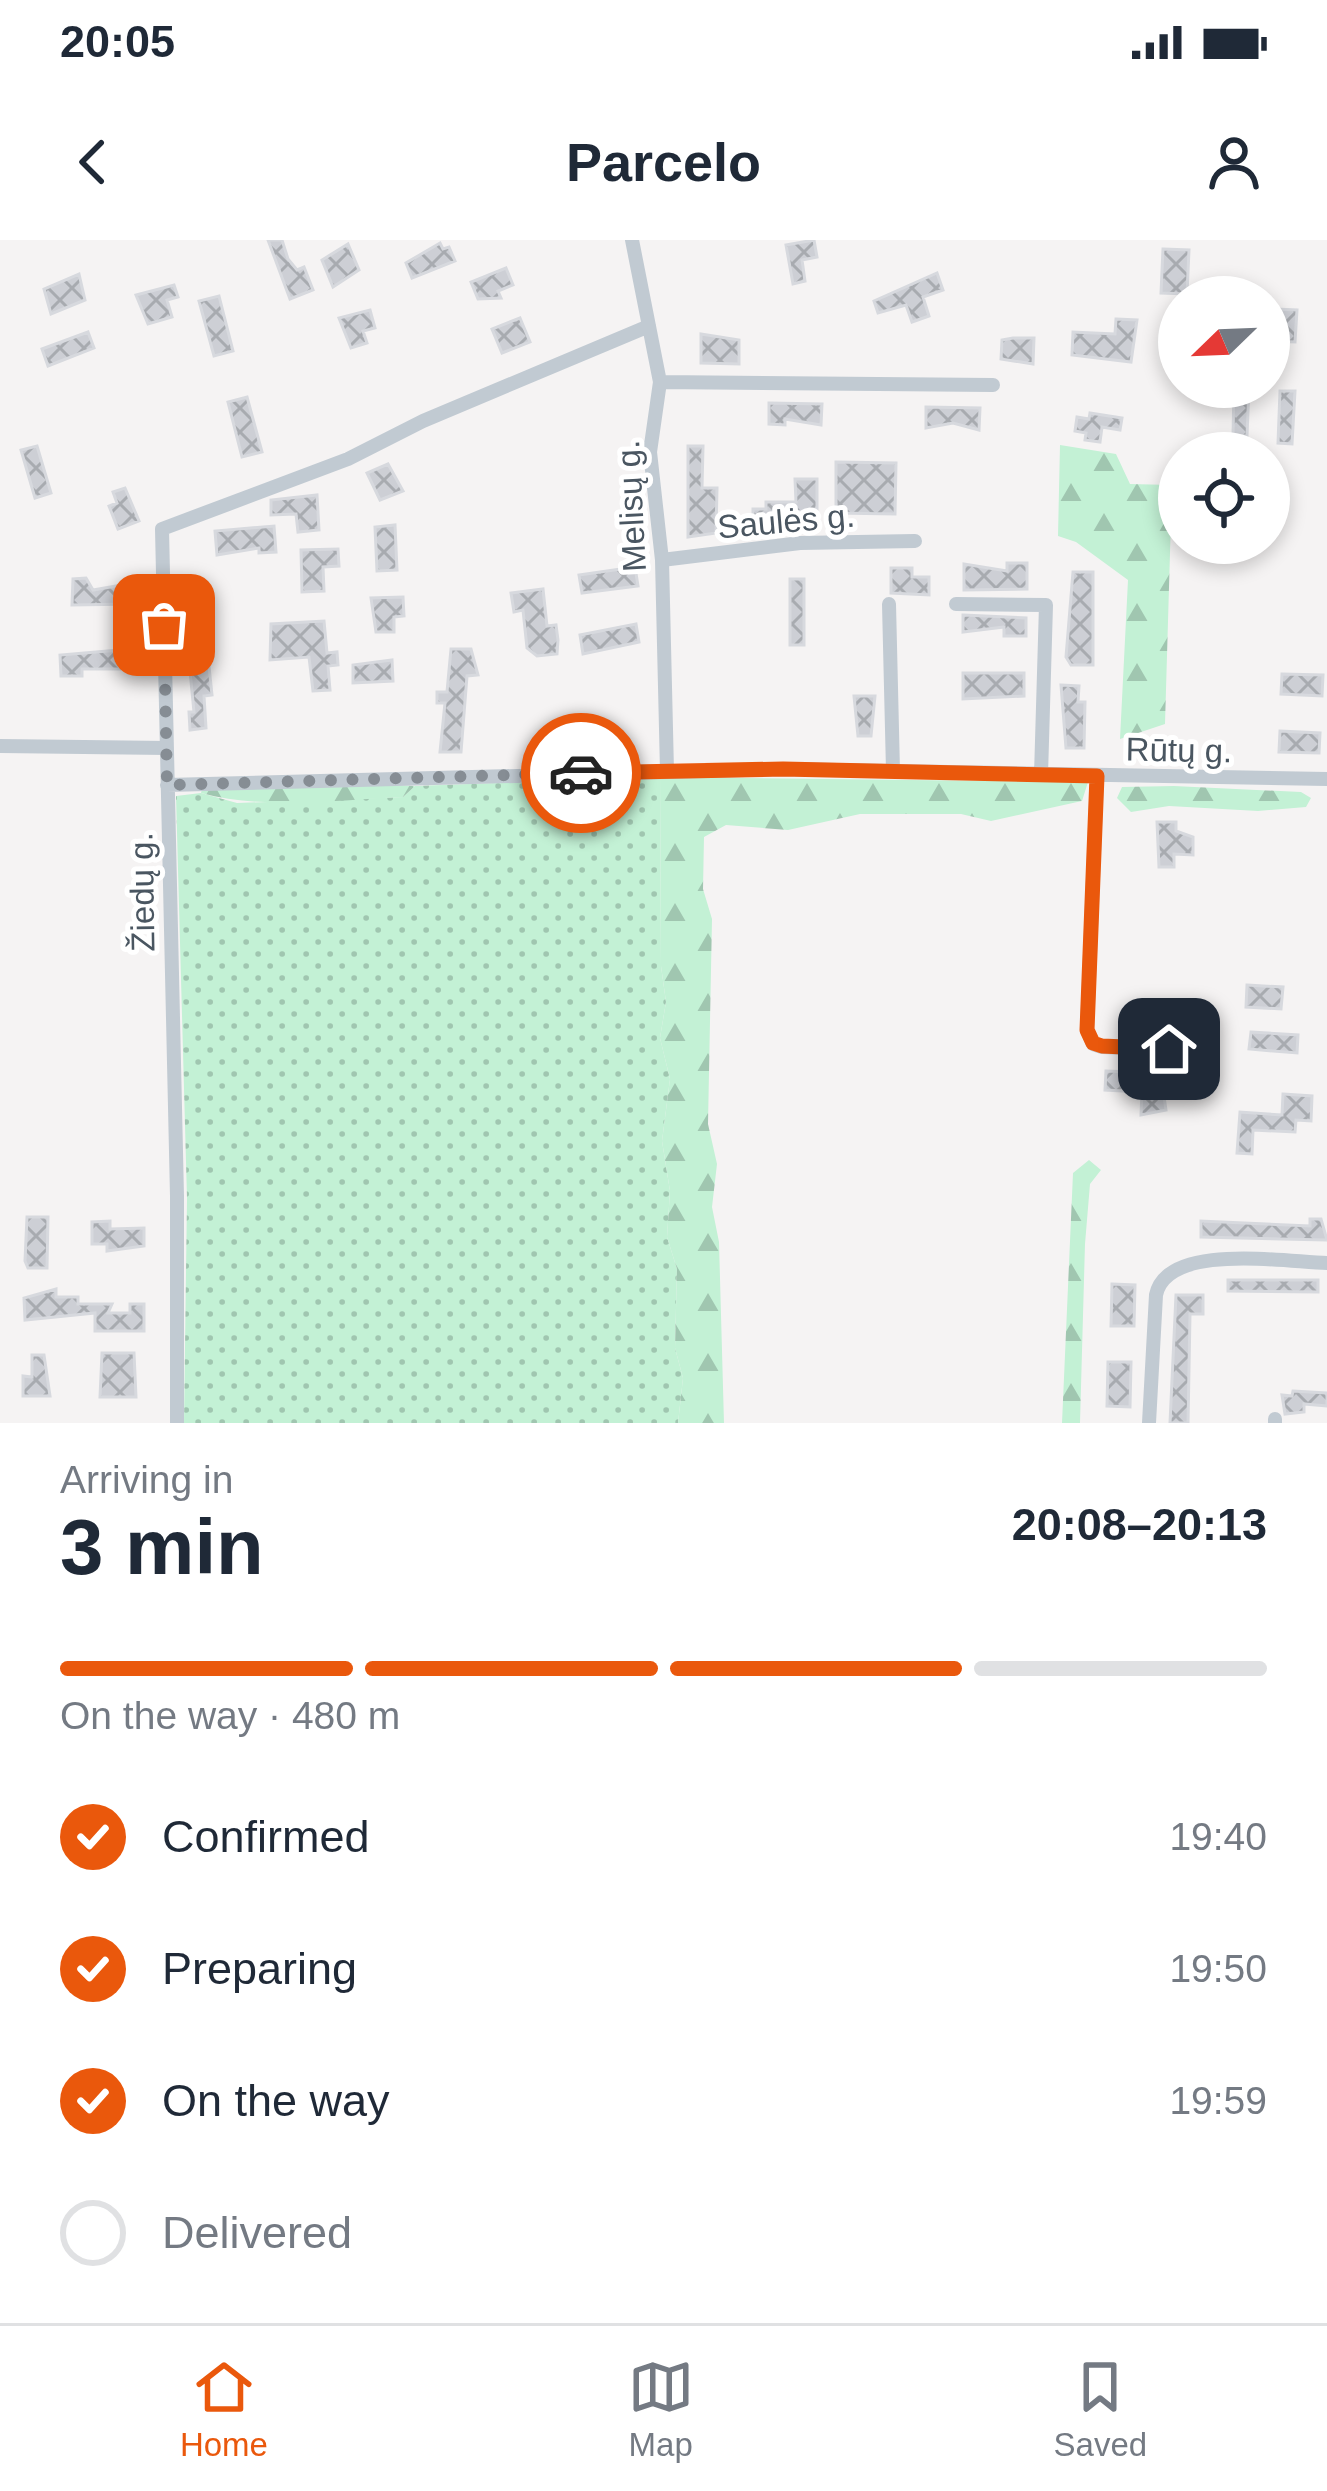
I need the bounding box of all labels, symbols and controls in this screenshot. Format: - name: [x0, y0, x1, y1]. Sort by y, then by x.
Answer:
- text: 20:05: [60, 16, 175, 67]
- icon: back: [60, 129, 126, 195]
- icon: person: [1201, 129, 1267, 195]
- text: Parcelo: [566, 132, 761, 192]
- north arrow: [1158, 276, 1290, 408]
- map controls: [1158, 276, 1290, 564]
- button: locate: [1158, 432, 1290, 564]
- street label: Melisų g.: [609, 439, 653, 573]
- street label: Saulės g.: [716, 497, 856, 545]
- pin: [113, 574, 215, 676]
- icon: bag: [131, 592, 197, 658]
- courier: [521, 713, 641, 833]
- street label: Rūtų g.: [1125, 731, 1233, 769]
- icon: car: [548, 740, 614, 806]
- street label: Žiedų g.: [122, 832, 162, 952]
- pin: [1118, 998, 1220, 1100]
- icon: home: [1136, 1016, 1202, 1082]
- text: Arriving in: [60, 1458, 233, 1501]
- text: 20:08–20:13: [1012, 1499, 1267, 1550]
- text: 3 min: [60, 1503, 264, 1591]
- text: On the way · 480 m: [60, 1694, 400, 1737]
- icon: check: [60, 1804, 126, 1870]
- text: Confirmed: [162, 1811, 370, 1862]
- text: 19:40: [1169, 1815, 1267, 1858]
- icon: check: [60, 1936, 126, 2002]
- text: Preparing: [162, 1943, 357, 1994]
- text: 19:50: [1169, 1947, 1267, 1990]
- icon: check: [60, 2068, 126, 2134]
- text: On the way: [162, 2075, 390, 2126]
- text: 19:59: [1169, 2079, 1267, 2122]
- text: Delivered: [162, 2207, 352, 2258]
- tab: Home: [180, 2354, 268, 2464]
- tab: Map: [628, 2354, 694, 2464]
- tab: Saved: [1054, 2354, 1147, 2464]

